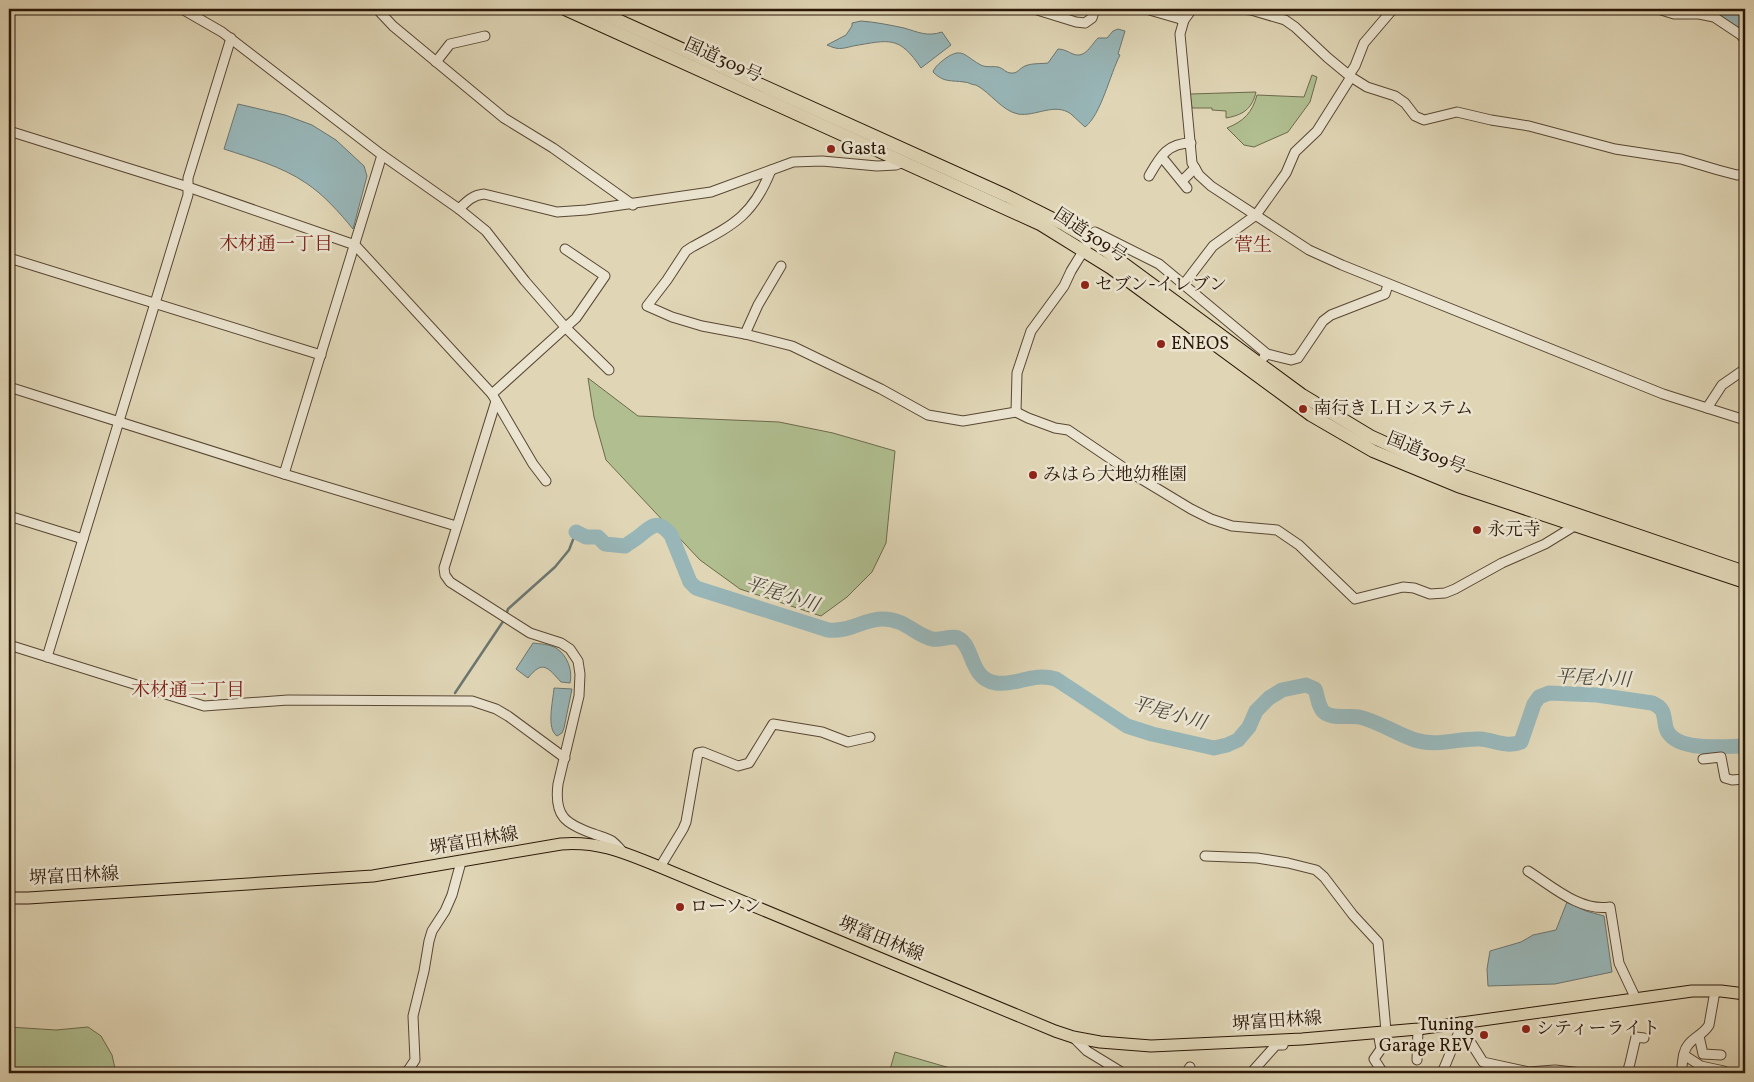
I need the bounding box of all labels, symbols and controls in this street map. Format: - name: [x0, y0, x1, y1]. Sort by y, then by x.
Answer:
- street label: 国道309号: [680, 33, 766, 89]
- place label: Gasta: [841, 137, 886, 162]
- marker: Gasta: [825, 143, 837, 155]
- street label: 国道309号: [1048, 203, 1132, 269]
- district label: 木材通一丁目: [219, 232, 333, 258]
- district label: 菅生: [1234, 233, 1272, 259]
- place label: セブン-イレブン: [1095, 273, 1227, 298]
- marker: セブン-イレブン: [1079, 279, 1091, 291]
- place label: ENEOS: [1171, 332, 1229, 357]
- marker: ENEOS: [1155, 338, 1167, 350]
- place label: 南行きＬＨシステム: [1313, 397, 1473, 422]
- marker: 南行きＬＨシステム: [1297, 403, 1309, 415]
- street label: 国道309号: [1383, 427, 1469, 481]
- place label: みはら大地幼稚園: [1043, 463, 1187, 488]
- marker: みはら大地幼稚園: [1027, 469, 1039, 481]
- place label: 永元寺: [1487, 518, 1541, 543]
- marker: 永元寺: [1471, 524, 1483, 536]
- water label: 平尾小川: [742, 571, 824, 620]
- water label: 平尾小川: [1554, 664, 1634, 694]
- district label: 木材通二丁目: [131, 678, 245, 704]
- water label: 平尾小川: [1129, 691, 1211, 738]
- street label: 堺富田林線: [428, 822, 520, 862]
- street label: 堺富田林線: [28, 862, 120, 892]
- place label: ローソン: [690, 895, 761, 920]
- marker: ローソン: [674, 901, 686, 913]
- street label: 堺富田林線: [835, 912, 927, 968]
- street label: 堺富田林線: [1231, 1006, 1323, 1038]
- place label: Tuning Garage REV: [1379, 1013, 1474, 1059]
- place label: シティーライト: [1536, 1017, 1660, 1042]
- marker: シティーライト: [1520, 1023, 1532, 1035]
- marker: Tuning Garage REV: [1478, 1029, 1490, 1041]

